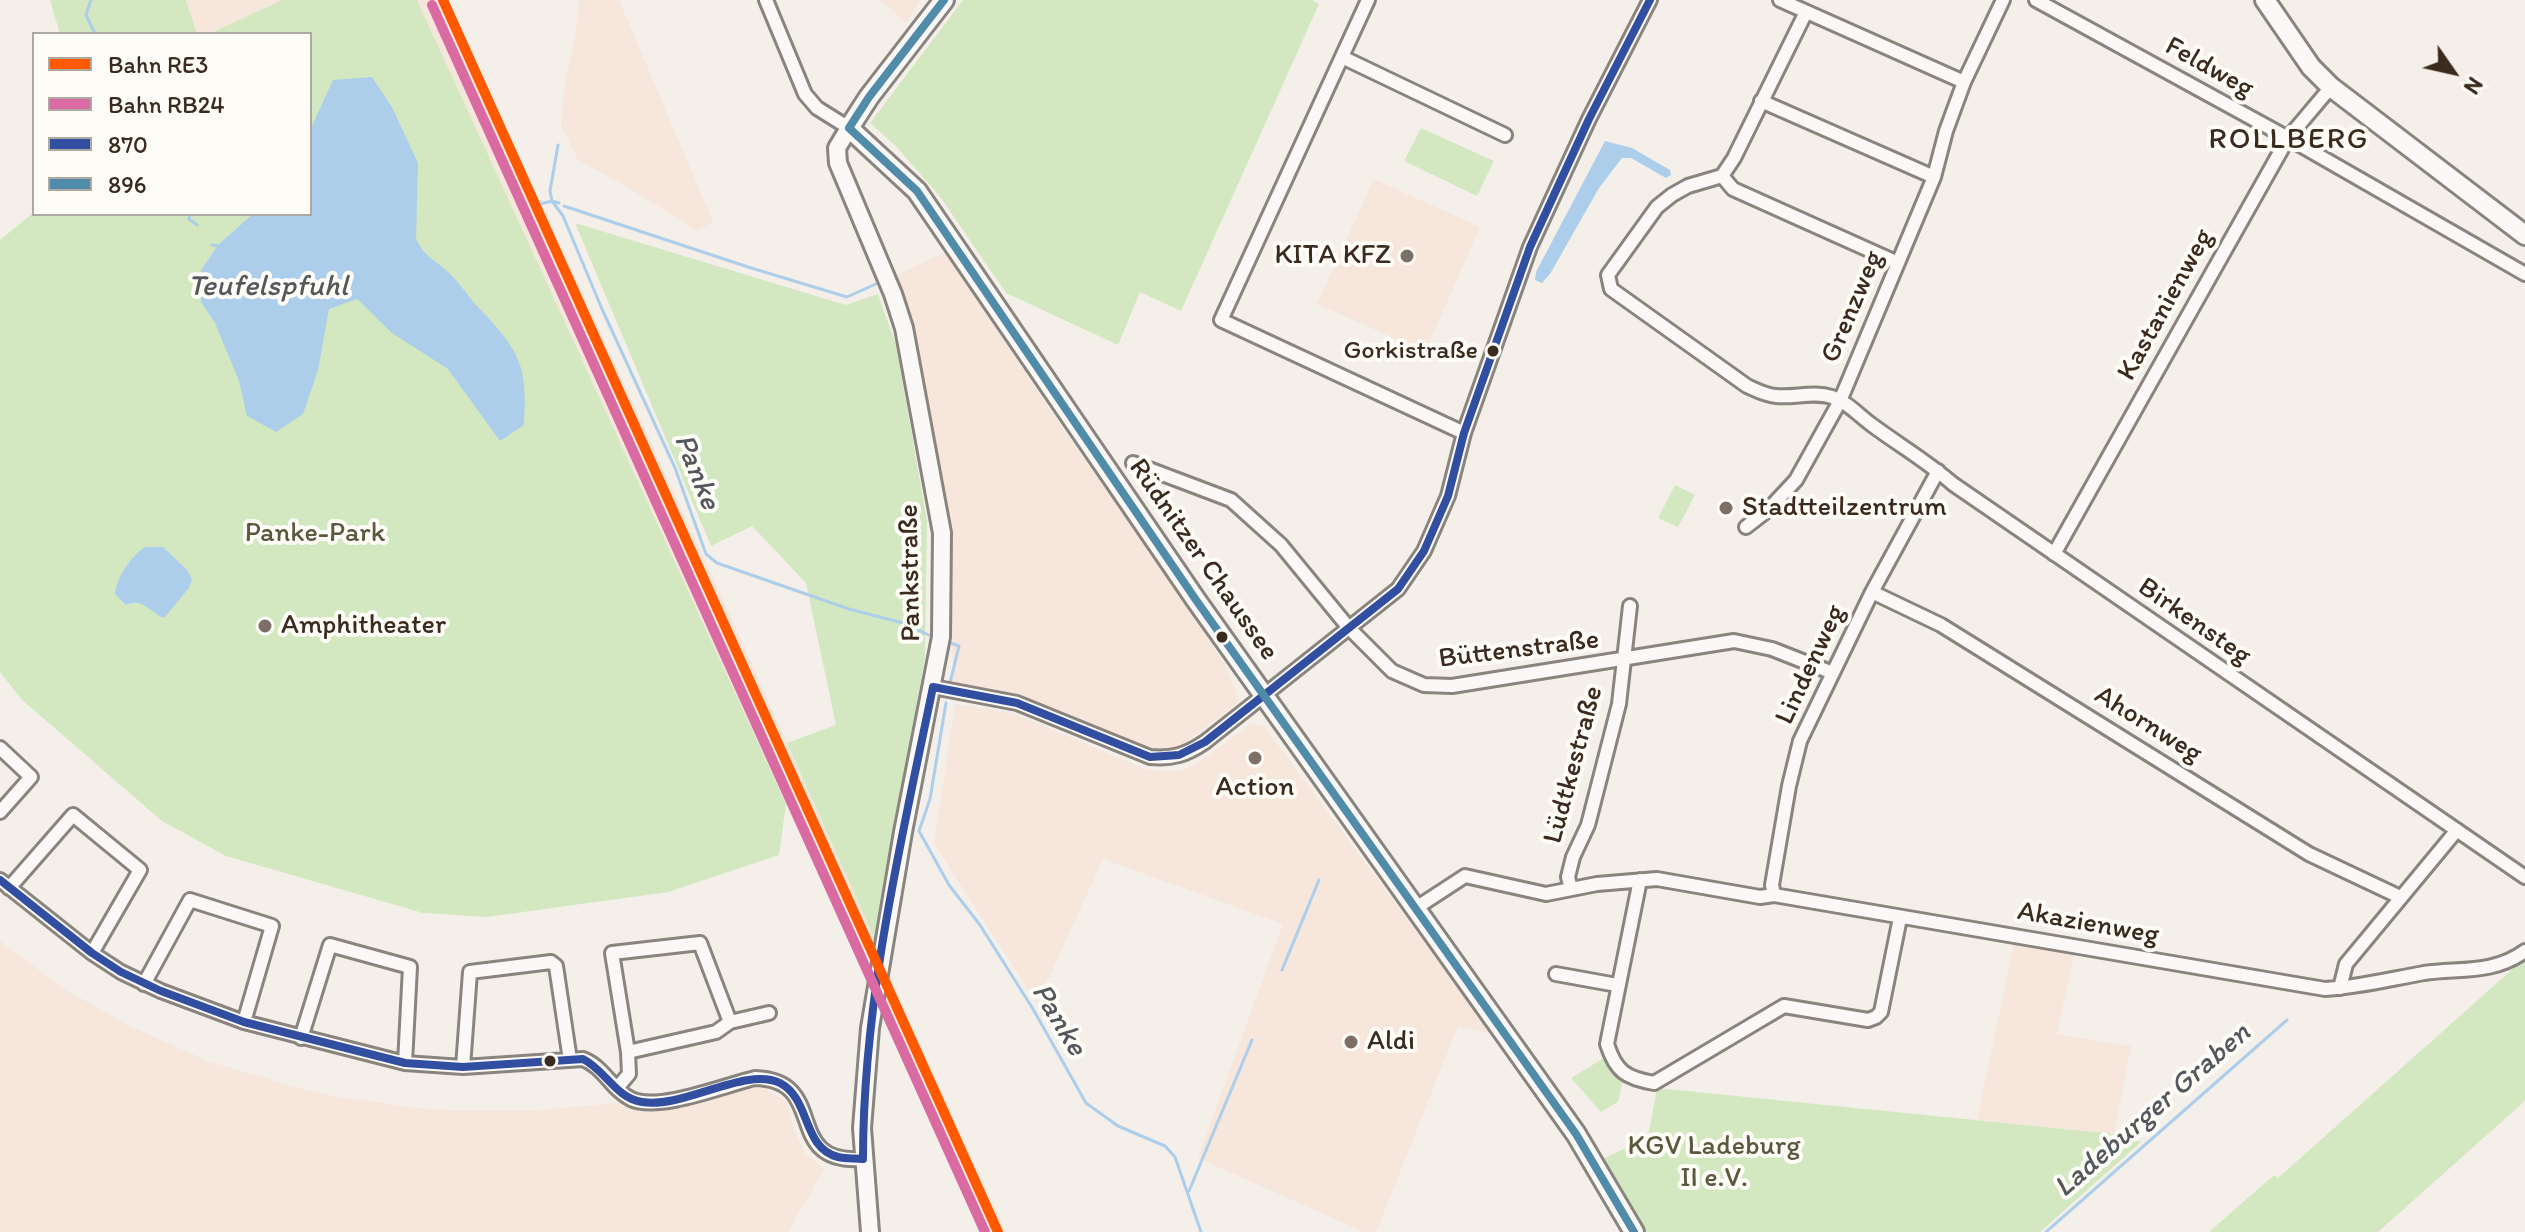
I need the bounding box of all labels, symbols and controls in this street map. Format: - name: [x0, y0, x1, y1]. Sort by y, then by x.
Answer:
- street label: Feldweg: [2159, 30, 2259, 106]
- legend: [32, 32, 312, 216]
- north arrow: [2413, 32, 2493, 112]
- text: Bahn RE3: [108, 50, 208, 79]
- text: N: [2458, 72, 2489, 99]
- text: Bahn RB24: [108, 90, 225, 119]
- district label: ROLLBERG: [2208, 122, 2370, 158]
- text: 870: [108, 130, 148, 159]
- text: 896: [108, 170, 146, 199]
- street label: Kastanienweg: [2111, 223, 2221, 387]
- place label: KITA KFZ: [1274, 239, 1391, 273]
- street label: Grenzweg: [1814, 246, 1892, 368]
- marker: KITA KFZ: [1398, 247, 1416, 265]
- water label: Teufelspfuhl: [188, 269, 348, 305]
- place label: Gorkistraße: [1343, 335, 1478, 367]
- marker: Gorkistraße: [1485, 343, 1501, 359]
- water label: Panke: [665, 429, 727, 515]
- street label: Rüdnitzer Chaussee: [1121, 453, 1285, 667]
- place label: Stadtteilzentrum: [1742, 491, 1947, 525]
- marker: Stadtteilzentrum: [1717, 499, 1735, 517]
- street label: Pankstraße: [893, 504, 929, 642]
- park label: Panke-Park: [245, 517, 385, 551]
- street label: Birkensteg: [2131, 571, 2257, 673]
- street label: Lindenweg: [1769, 600, 1853, 730]
- place label: Amphitheater: [281, 609, 446, 643]
- marker: Amphitheater: [256, 617, 274, 635]
- street label: Büttenstraße: [1437, 624, 1601, 676]
- unlabelled marker: [1214, 629, 1230, 645]
- street label: Ahornweg: [2088, 679, 2208, 771]
- street label: Lüdtkestraße: [1537, 683, 1611, 847]
- marker: Action: [1246, 749, 1264, 767]
- place label: Action: [1216, 771, 1294, 805]
- street label: Akazienweg: [2015, 895, 2161, 953]
- water label: Panke: [1022, 977, 1094, 1063]
- water label: Ladeburger Graben: [2047, 1016, 2259, 1206]
- place label: Aldi: [1367, 1025, 1415, 1059]
- marker: Aldi: [1342, 1033, 1360, 1051]
- unlabelled marker: [542, 1053, 558, 1069]
- park label: KGV Ladeburg II e.V.: [1627, 1130, 1801, 1196]

